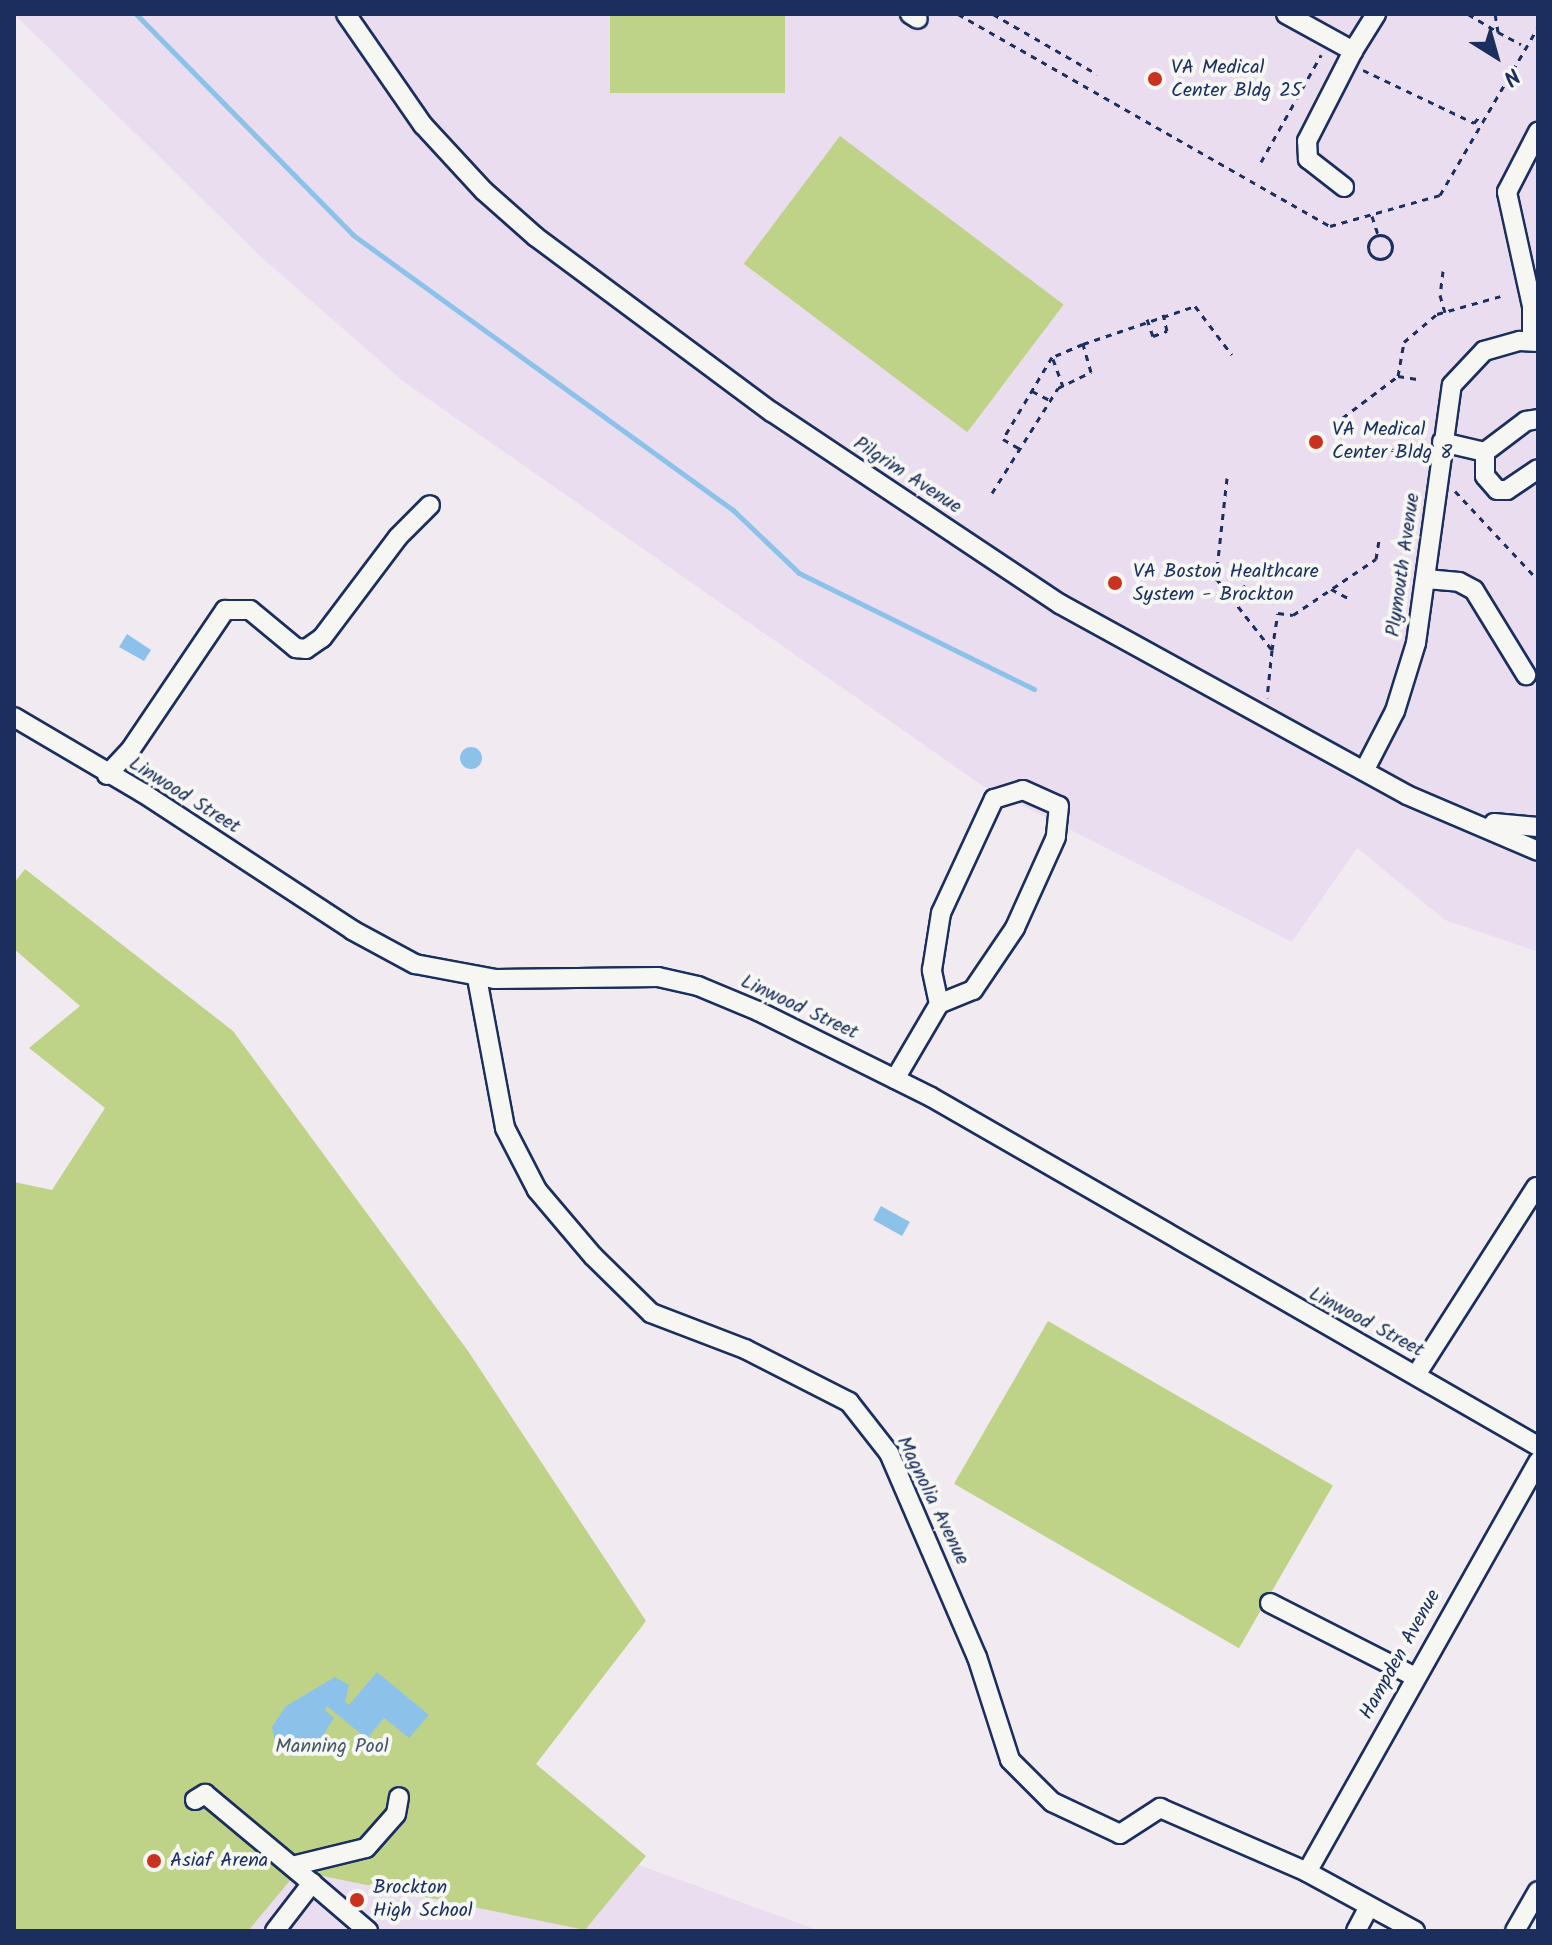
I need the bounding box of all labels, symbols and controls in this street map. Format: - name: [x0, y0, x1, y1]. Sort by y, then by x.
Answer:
- north arrow: [1456, 16, 1536, 96]
- place label: VA Medical Center Bldg 25: [1171, 56, 1302, 103]
- text: N: [1495, 57, 1527, 94]
- marker: VA Medical Center Bldg 25: [1146, 70, 1164, 88]
- place label: VA Medical Center Bldg 8: [1332, 418, 1452, 465]
- street label: Pilgrim Avenue: [848, 432, 966, 520]
- marker: VA Medical Center Bldg 8: [1307, 433, 1325, 451]
- street label: Plymouth Avenue: [1382, 491, 1426, 639]
- place label: VA Boston Healthcare System - Brockton: [1133, 560, 1319, 607]
- marker: VA Boston Healthcare System - Brockton: [1104, 572, 1126, 594]
- street label: Linwood Street: [124, 752, 244, 840]
- street label: Linwood Street: [737, 970, 861, 1046]
- street label: Linwood Street: [1304, 1283, 1428, 1363]
- street label: Magnolia Avenue: [890, 1433, 974, 1569]
- street label: Hampden Avenue: [1355, 1586, 1447, 1724]
- park label: Manning Pool: [275, 1735, 389, 1759]
- place label: Asiaf Arena: [170, 1849, 268, 1873]
- marker: Asiaf Arena: [145, 1852, 163, 1870]
- place label: Brockton High School: [373, 1876, 473, 1923]
- marker: Brockton High School: [348, 1891, 366, 1909]

